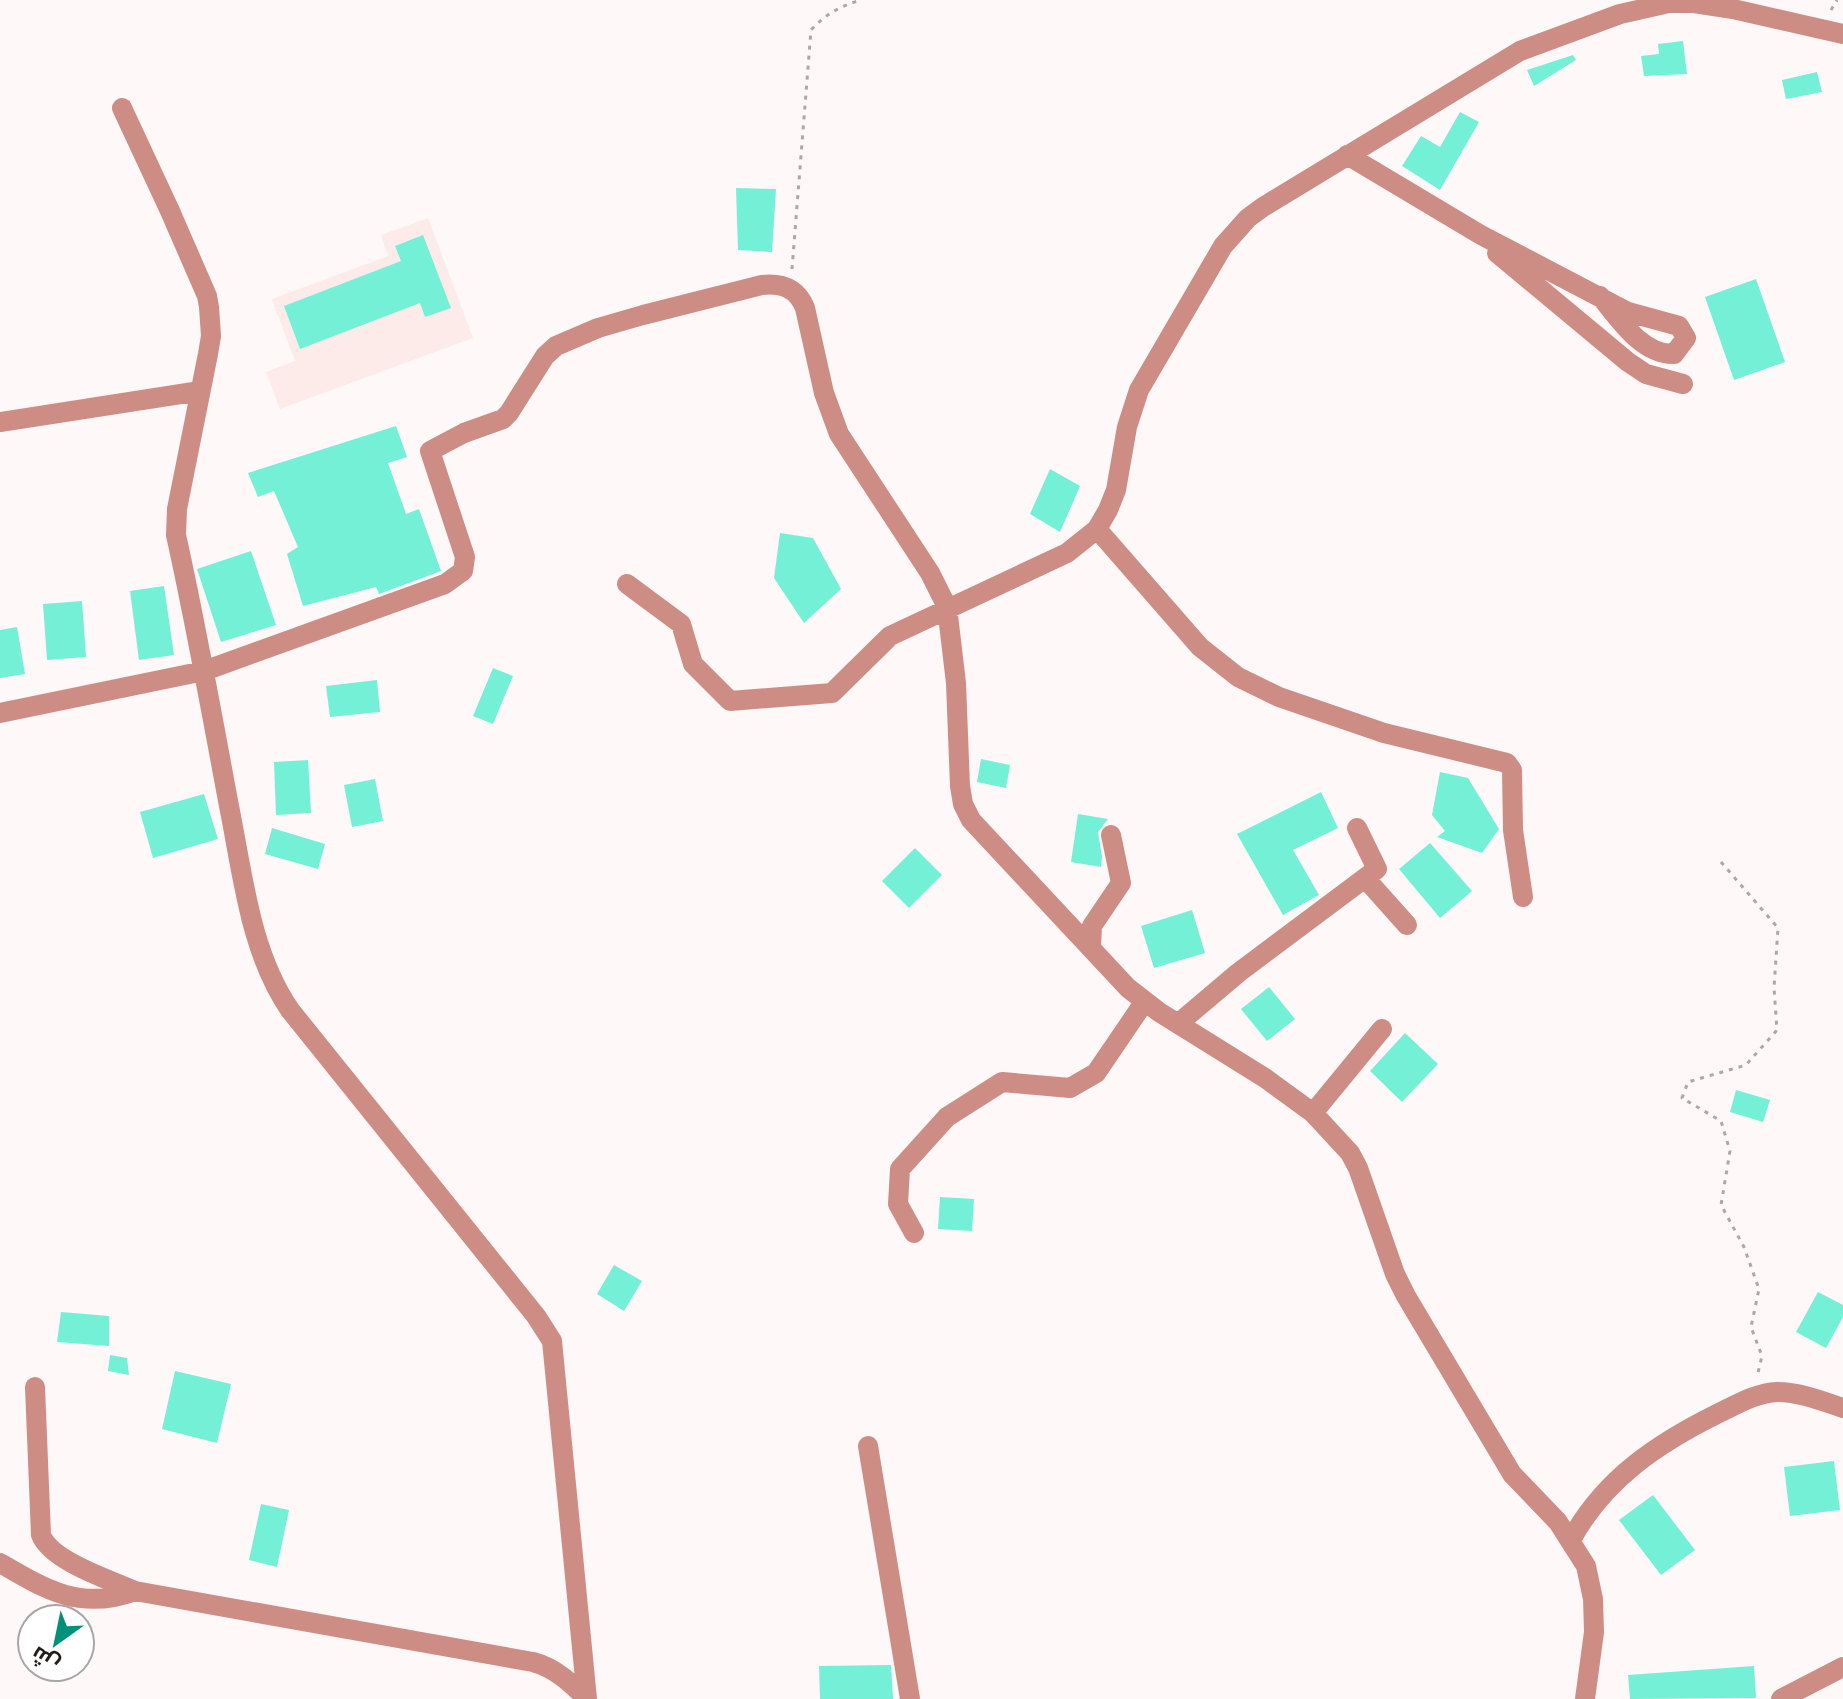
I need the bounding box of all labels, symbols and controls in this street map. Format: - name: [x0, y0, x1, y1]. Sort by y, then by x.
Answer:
- north arrow: [16, 1603, 96, 1683]
- text: ش: [26, 1640, 65, 1678]

